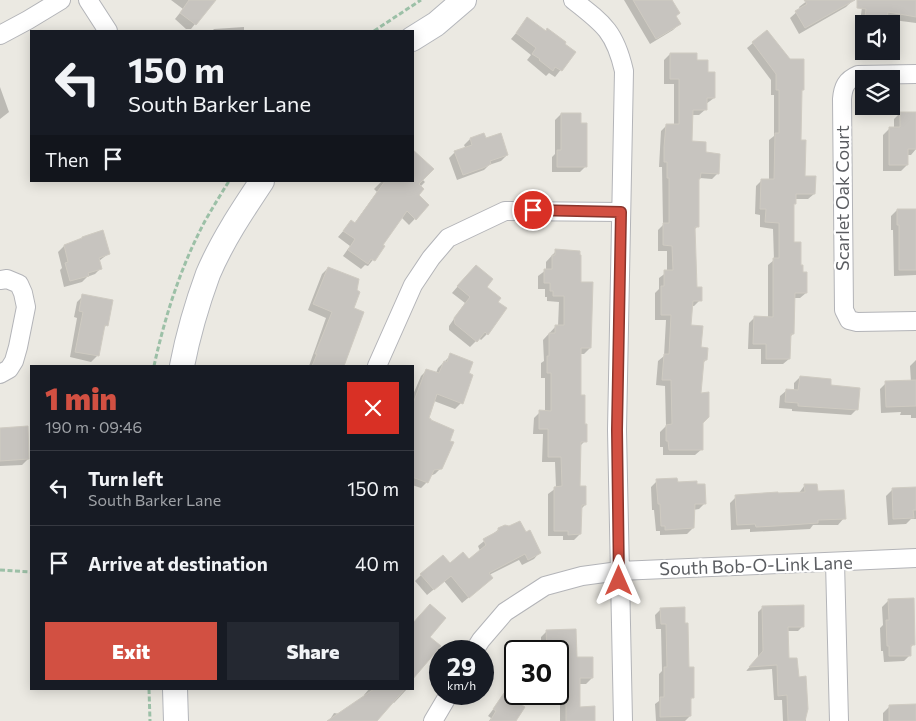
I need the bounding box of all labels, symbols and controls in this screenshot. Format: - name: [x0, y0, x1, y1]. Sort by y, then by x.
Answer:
- map controls: [855, 15, 900, 115]
- button: sound: [855, 15, 900, 60]
- text: 150 m: [128, 47, 225, 90]
- icon: left: [45, 50, 110, 115]
- button: layers: [855, 70, 900, 115]
- text: South Barker Lane: [128, 90, 311, 117]
- street label: Scarlet Oak Court: [831, 125, 853, 271]
- icon: arrive: [99, 145, 127, 173]
- text: Then: [45, 148, 89, 171]
- pin: [512, 189, 554, 231]
- icon: arrive: [519, 196, 547, 224]
- text: 1 min: [45, 379, 117, 416]
- button: close: [347, 382, 399, 434]
- text: 190 m · 09:46: [45, 417, 142, 436]
- text: Turn left: [88, 467, 163, 490]
- icon: left: [45, 474, 73, 502]
- text: 150 m: [347, 477, 399, 500]
- text: South Barker Lane: [88, 490, 221, 509]
- icon: arrive: [45, 549, 73, 577]
- street label: South Bob-O-Link Lane: [659, 551, 853, 579]
- text: Arrive at destination: [88, 552, 268, 575]
- text: 40 m: [355, 552, 399, 575]
- position arrow: [592, 554, 644, 606]
- button: Exit: [45, 622, 217, 680]
- button: Share: [227, 622, 399, 680]
- speed limit sign: 30: [504, 640, 569, 705]
- text: 29: [447, 651, 476, 681]
- text: km/h: [447, 678, 476, 692]

